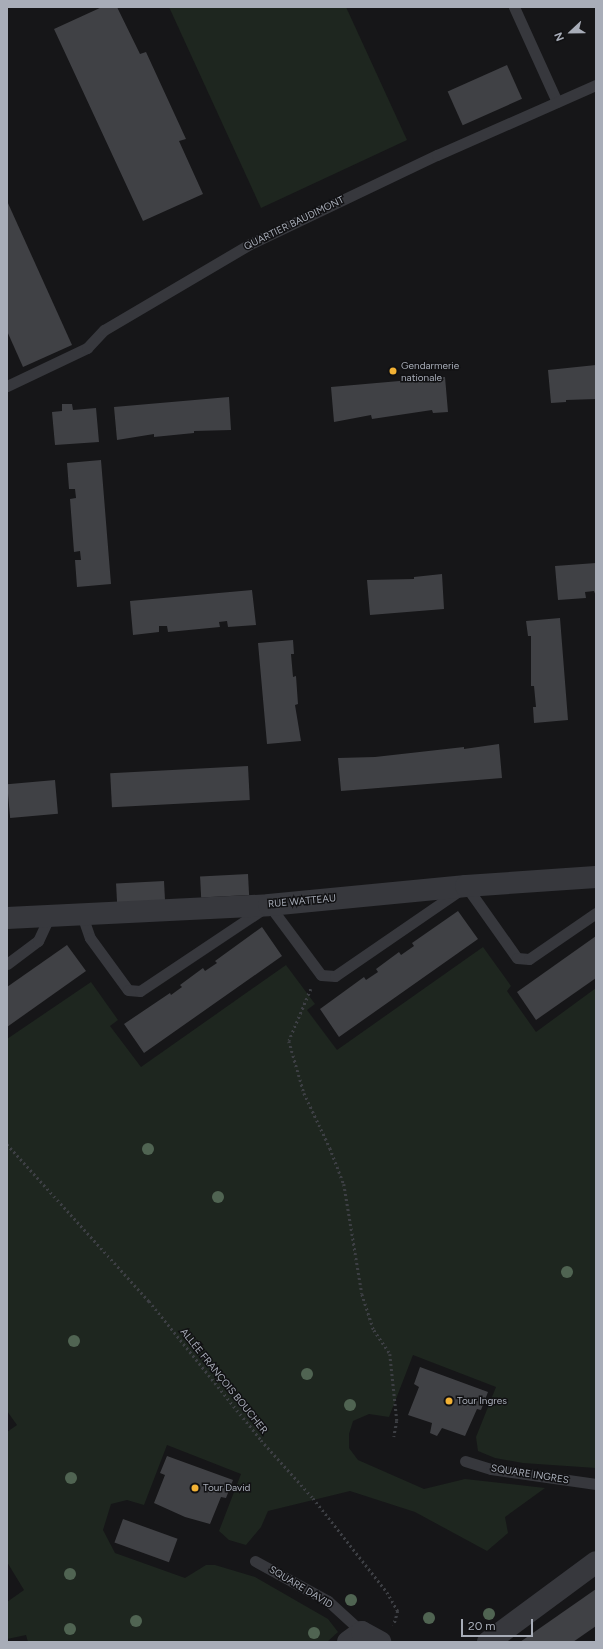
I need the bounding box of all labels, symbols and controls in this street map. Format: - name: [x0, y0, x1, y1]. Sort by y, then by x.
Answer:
- north arrow: [551, 12, 591, 52]
- text: N: [552, 30, 567, 43]
- street label: QUARTIER BAUDIMONT: [242, 194, 346, 252]
- place label: Gendarmerie nationale: [401, 359, 459, 382]
- marker: Gendarmerie nationale: [388, 366, 398, 376]
- street label: RUE WATTEAU: [267, 892, 337, 910]
- street label: ALLÉE FRANÇOIS BOUCHER: [178, 1326, 270, 1436]
- place label: Tour Ingres: [457, 1395, 507, 1407]
- marker: Tour Ingres: [444, 1396, 454, 1406]
- street label: SQUARE INGRES: [490, 1462, 570, 1486]
- place label: Tour David: [203, 1482, 250, 1494]
- marker: Tour David: [190, 1483, 200, 1493]
- street label: SQUARE DAVID: [267, 1563, 335, 1611]
- scale bar: [463, 1611, 535, 1637]
- text: 20 m: [468, 1619, 496, 1633]

